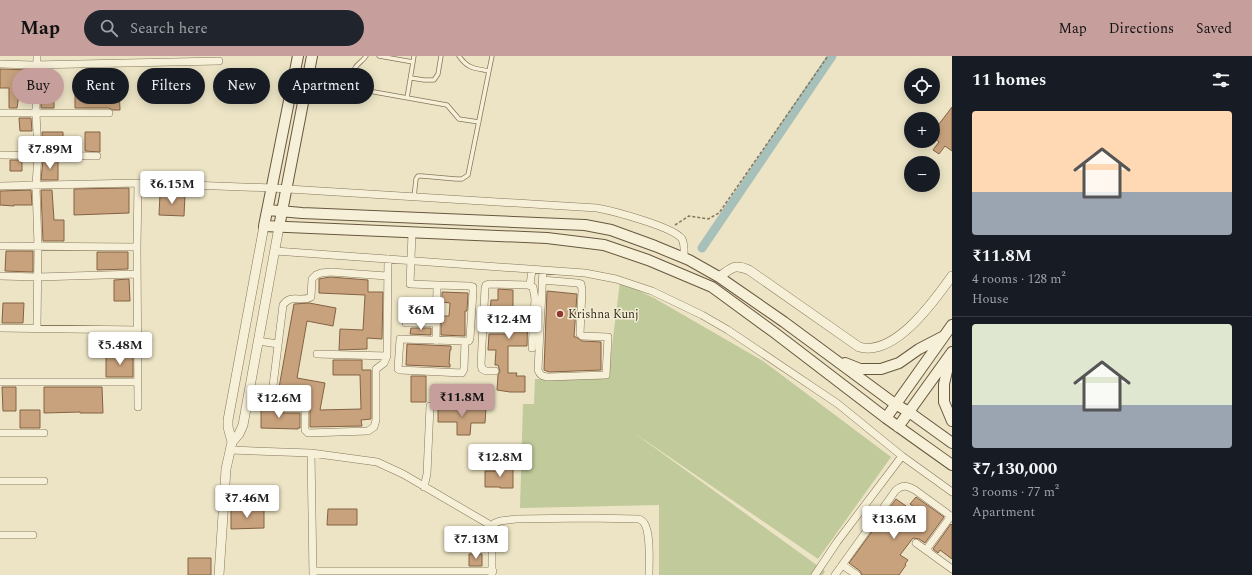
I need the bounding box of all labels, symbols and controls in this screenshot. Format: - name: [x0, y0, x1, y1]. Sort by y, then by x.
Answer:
- search box: [84, 10, 364, 46]
- text: Map: [20, 14, 60, 43]
- icon: search: [98, 17, 120, 39]
- text: Search here: [130, 17, 208, 40]
- text: Map: [1059, 18, 1087, 39]
- text: Directions: [1109, 18, 1174, 39]
- text: Saved: [1196, 18, 1232, 39]
- text: 11 homes: [972, 67, 1046, 93]
- chip: Buy: [12, 68, 64, 104]
- chip: Rent: [72, 68, 129, 104]
- chip: Filters: [137, 68, 205, 104]
- chip: New: [213, 68, 270, 104]
- chip: Apartment: [278, 68, 374, 104]
- map controls: [904, 68, 940, 192]
- button: locate: [904, 68, 940, 104]
- icon: filters: [1210, 69, 1232, 91]
- button: +: [904, 112, 940, 148]
- pin: ₹7.89M: [17, 136, 83, 170]
- icon: home: [1066, 137, 1138, 209]
- text: ₹7.89M: [27, 139, 73, 159]
- button: −: [904, 156, 940, 192]
- pin: ₹6.15M: [139, 171, 205, 205]
- text: ₹6.15M: [149, 174, 195, 194]
- text: ₹11.8M: [972, 243, 1032, 269]
- text: 4 rooms · 128 m²: [972, 269, 1066, 289]
- text: House: [972, 289, 1009, 309]
- pin: ₹6M: [402, 297, 440, 331]
- text: ₹6M: [407, 300, 435, 320]
- place label: Krishna Kunj: [568, 305, 639, 324]
- pin: ₹12.4M: [476, 306, 542, 340]
- text: ₹12.4M: [486, 309, 532, 329]
- marker: Krishna Kunj: [555, 309, 565, 319]
- pin: ₹5.48M: [87, 332, 153, 366]
- text: ₹5.48M: [97, 335, 143, 355]
- icon: home: [1066, 350, 1138, 422]
- pin: ₹11.8M: [429, 384, 495, 418]
- pin: ₹12.6M: [246, 385, 312, 419]
- text: ₹11.8M: [439, 387, 485, 407]
- text: ₹12.6M: [256, 388, 302, 408]
- pin: ₹12.8M: [467, 444, 533, 478]
- text: ₹12.8M: [477, 447, 523, 467]
- text: ₹7,130,000: [972, 456, 1057, 482]
- text: 3 rooms · 77 m²: [972, 482, 1059, 502]
- pin: ₹7.46M: [214, 485, 280, 519]
- text: ₹7.46M: [224, 488, 270, 508]
- text: Apartment: [972, 502, 1035, 522]
- pin: ₹13.6M: [861, 506, 927, 540]
- text: ₹13.6M: [871, 509, 917, 529]
- pin: ₹7.13M: [443, 526, 509, 560]
- text: ₹7.13M: [453, 529, 499, 549]

